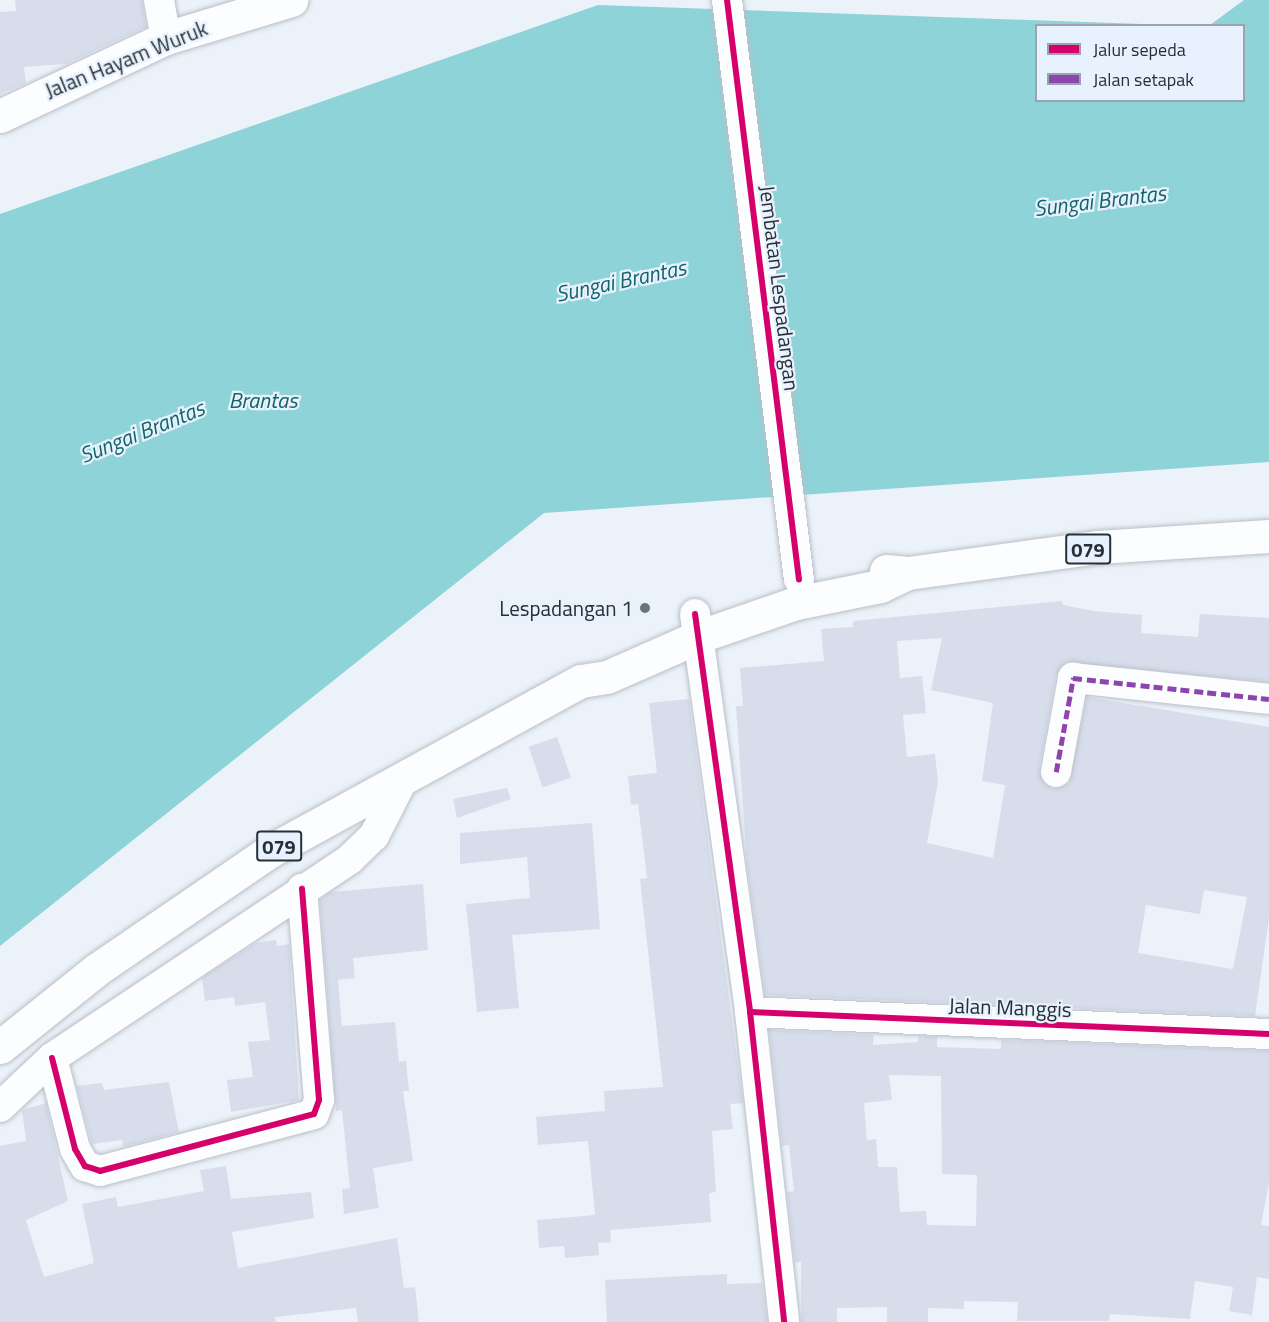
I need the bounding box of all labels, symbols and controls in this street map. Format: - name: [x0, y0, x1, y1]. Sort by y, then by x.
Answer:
- street label: Jalan Hayam Wuruk: [41, 15, 211, 103]
- legend: [1035, 24, 1245, 102]
- text: Jalur sepeda: [1093, 36, 1186, 63]
- text: Jalan setapak: [1093, 66, 1194, 93]
- water label: Sungai Brantas: [1033, 180, 1167, 222]
- street label: Jembatan Lespadangan: [755, 184, 805, 392]
- water label: Sungai Brantas: [554, 254, 688, 308]
- water label: Brantas: [229, 388, 297, 414]
- water label: Sungai Brantas: [76, 395, 208, 469]
- road number: 079: [1064, 532, 1112, 566]
- place label: Lespadangan 1: [499, 595, 633, 621]
- marker: Lespadangan 1: [638, 601, 652, 615]
- road number: 079: [255, 829, 303, 863]
- street label: Jalan Manggis: [948, 992, 1072, 1022]

